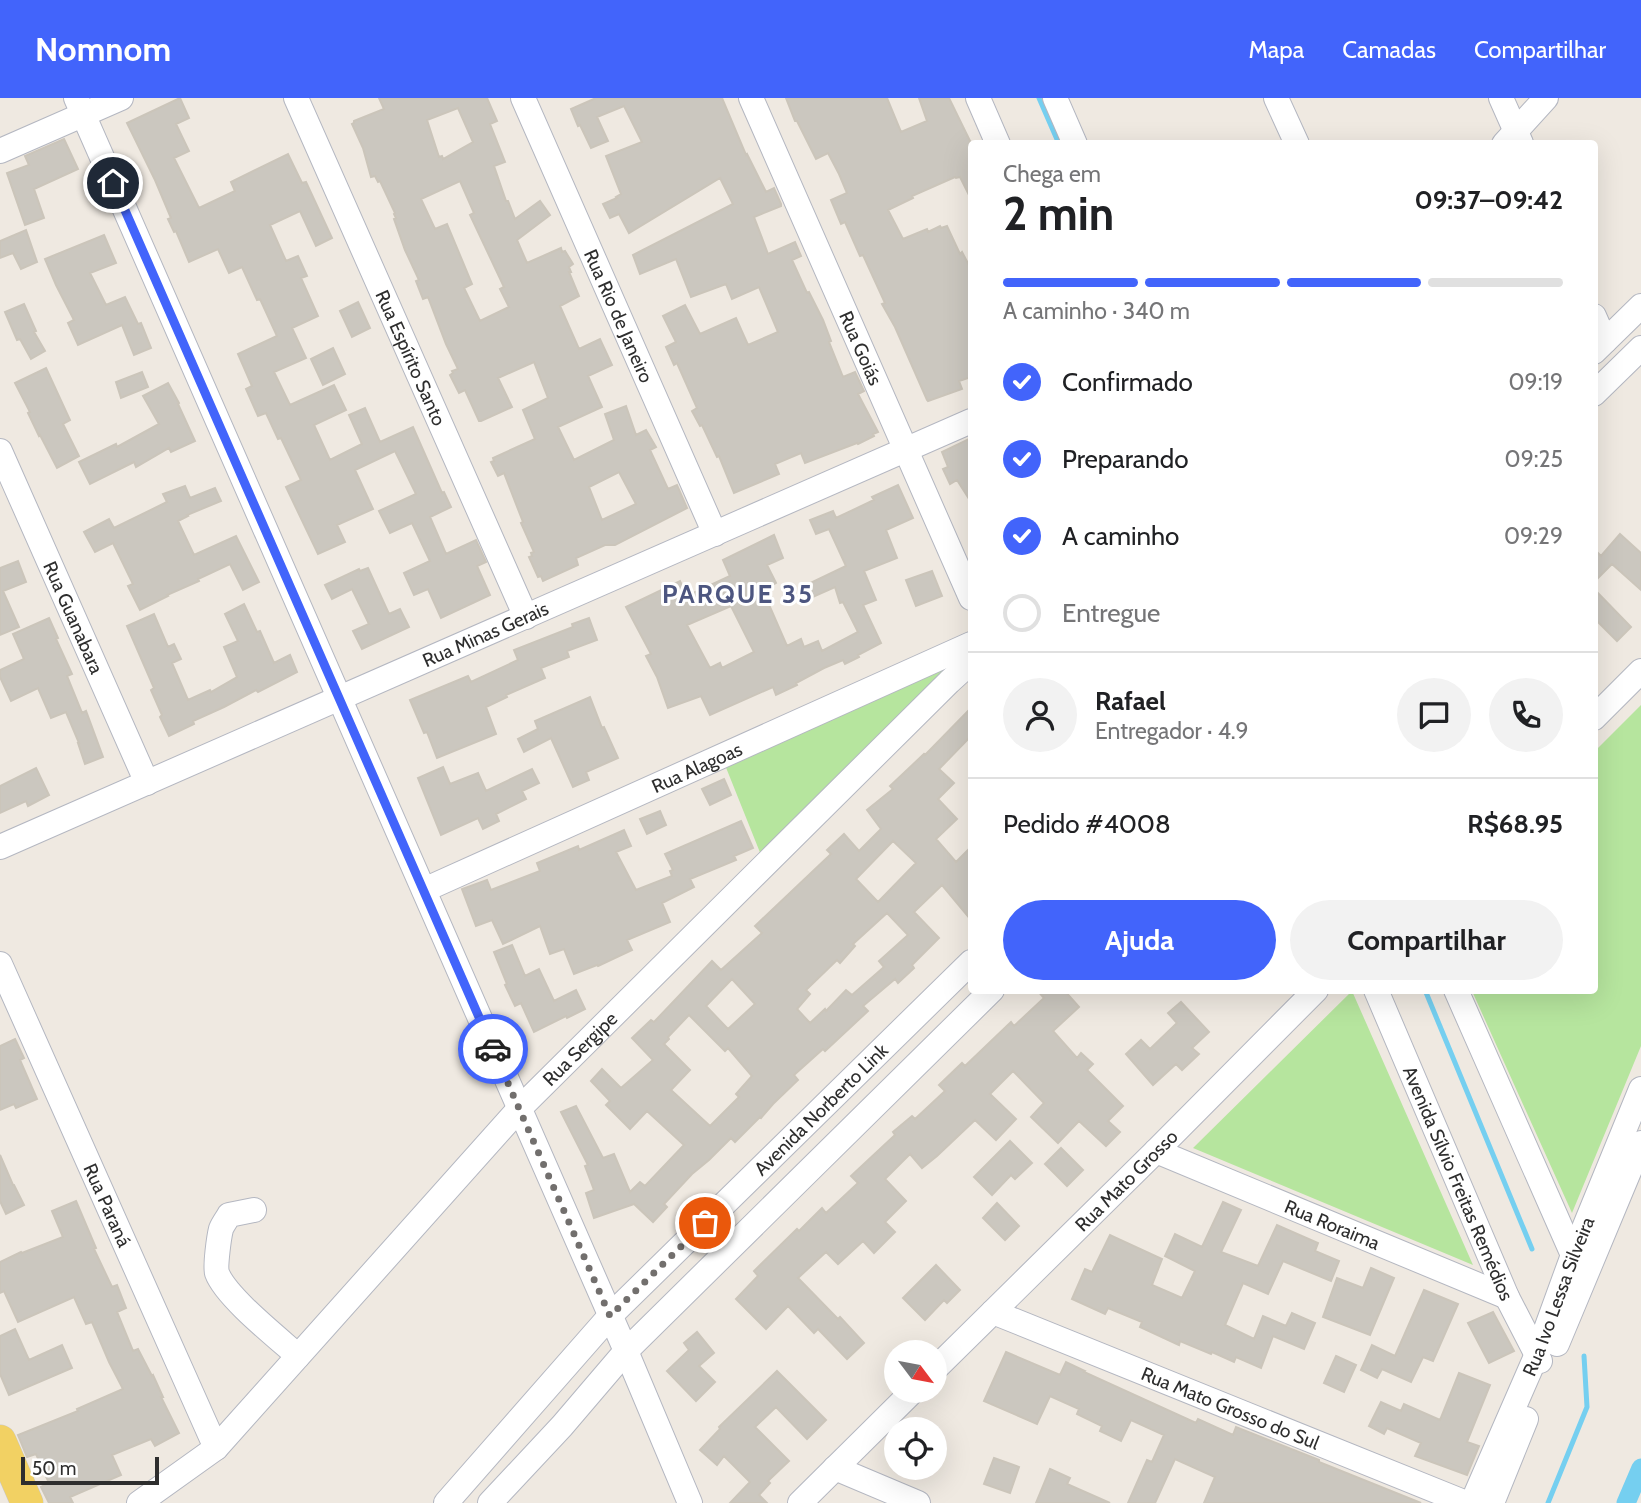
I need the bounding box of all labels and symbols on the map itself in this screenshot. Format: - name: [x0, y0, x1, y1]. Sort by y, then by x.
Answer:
- pin: [83, 153, 143, 213]
- street label: Rua Rio de Janeiro: [579, 245, 658, 386]
- street label: Rua Espírito Santo: [371, 286, 451, 429]
- street label: Rua Goiás: [835, 307, 887, 389]
- street label: Rua Guanabara: [39, 558, 109, 677]
- district label: PARQUE 35: [662, 578, 814, 610]
- street label: Rua Minas Gerais: [419, 596, 552, 672]
- street label: Rua Alagoas: [648, 737, 746, 798]
- street label: Rua Sergipe: [538, 1007, 622, 1090]
- courier: [458, 1014, 528, 1084]
- street label: Avenida Norberto Link: [749, 1038, 893, 1180]
- street label: Avenida Sílvio Freitas Remédios: [1398, 1062, 1519, 1304]
- street label: Rua Mato Grosso: [1070, 1125, 1182, 1236]
- street label: Rua Paraná: [79, 1160, 136, 1250]
- pin: [675, 1193, 735, 1253]
- street label: Rua Roraima: [1281, 1194, 1383, 1254]
- street label: Rua Ivo Lessa Silveira: [1517, 1213, 1599, 1380]
- north arrow: [884, 1340, 947, 1404]
- street label: Rua Mato Grosso do Sul: [1138, 1362, 1323, 1454]
- scale bar: [21, 1454, 159, 1486]

